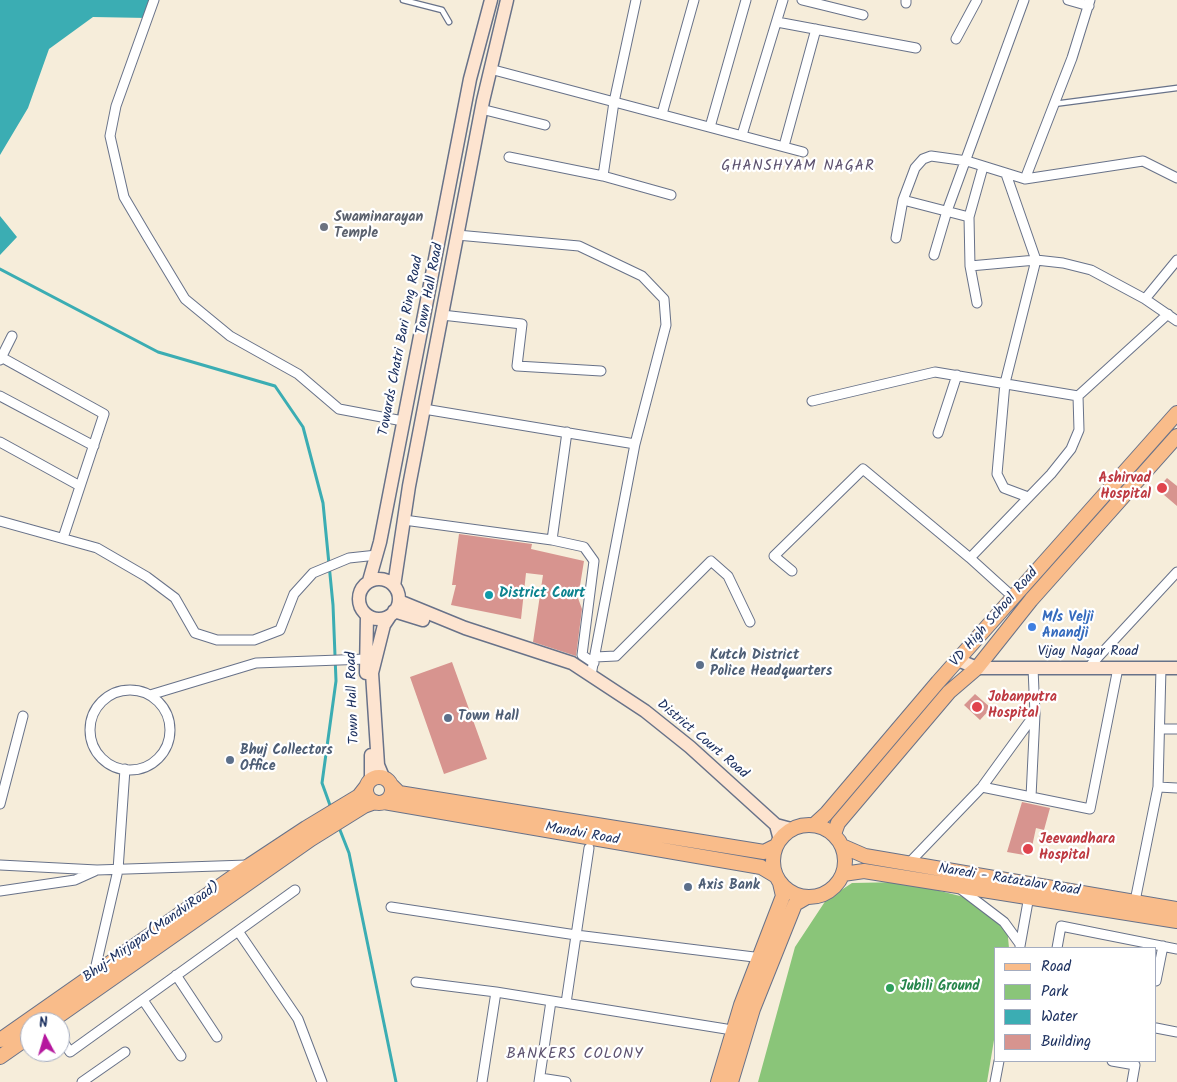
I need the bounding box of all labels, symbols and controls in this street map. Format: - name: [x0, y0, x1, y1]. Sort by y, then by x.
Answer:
- district label: GHANSHYAM NAGAR: [719, 158, 877, 176]
- place label: Swaminarayan Temple: [334, 211, 423, 243]
- marker: Swaminarayan Temple: [318, 221, 330, 233]
- street label: Town Hall Road: [414, 242, 448, 336]
- street label: Towards Chatri Bari Ring Road: [376, 255, 428, 437]
- place label: Ashirvad Hospital: [1098, 472, 1151, 504]
- marker: Ashirvad Hospital: [1155, 481, 1169, 495]
- street label: VD High School Road: [947, 565, 1043, 671]
- place label: District Court: [499, 587, 585, 603]
- marker: District Court: [483, 589, 495, 601]
- place label: M/s Velji Anandji: [1042, 611, 1094, 644]
- marker: M/s Velji Anandji: [1026, 621, 1038, 633]
- street label: Vijay Nagar Road: [1038, 645, 1138, 661]
- place label: Kutch District Police Headquarters: [710, 649, 832, 682]
- street label: Town Hall Road: [344, 651, 364, 745]
- marker: Kutch District Police Headquarters: [694, 659, 706, 671]
- place label: Jobanputra Hospital: [988, 691, 1057, 724]
- street label: District Court Road: [653, 697, 751, 783]
- marker: Jobanputra Hospital: [970, 700, 984, 714]
- place label: Town Hall: [458, 710, 519, 726]
- marker: Town Hall: [442, 712, 454, 724]
- place label: Bhuj Collectors Office: [240, 744, 333, 776]
- marker: Bhuj Collectors Office: [224, 754, 236, 766]
- street label: Mandvi Road: [544, 820, 620, 850]
- place label: Jeevandhara Hospital: [1039, 833, 1115, 866]
- marker: Jeevandhara Hospital: [1021, 842, 1035, 856]
- street label: Naredi - Ratatalav Road: [937, 861, 1081, 901]
- street label: Bhuj-Mirjapar(MandviRoad): [80, 879, 224, 987]
- place label: Axis Bank: [698, 879, 760, 895]
- marker: Axis Bank: [682, 881, 694, 893]
- legend: [994, 947, 1157, 1062]
- text: Road: [1041, 955, 1071, 979]
- place label: Jubili Ground: [900, 980, 980, 996]
- text: Park: [1041, 980, 1068, 1004]
- marker: Jubili Ground: [884, 982, 896, 994]
- text: Water: [1041, 1005, 1077, 1029]
- north arrow: [20, 1012, 70, 1062]
- text: N: [38, 1012, 49, 1034]
- text: Building: [1041, 1030, 1091, 1054]
- district label: BANKERS COLONY: [504, 1046, 646, 1064]

